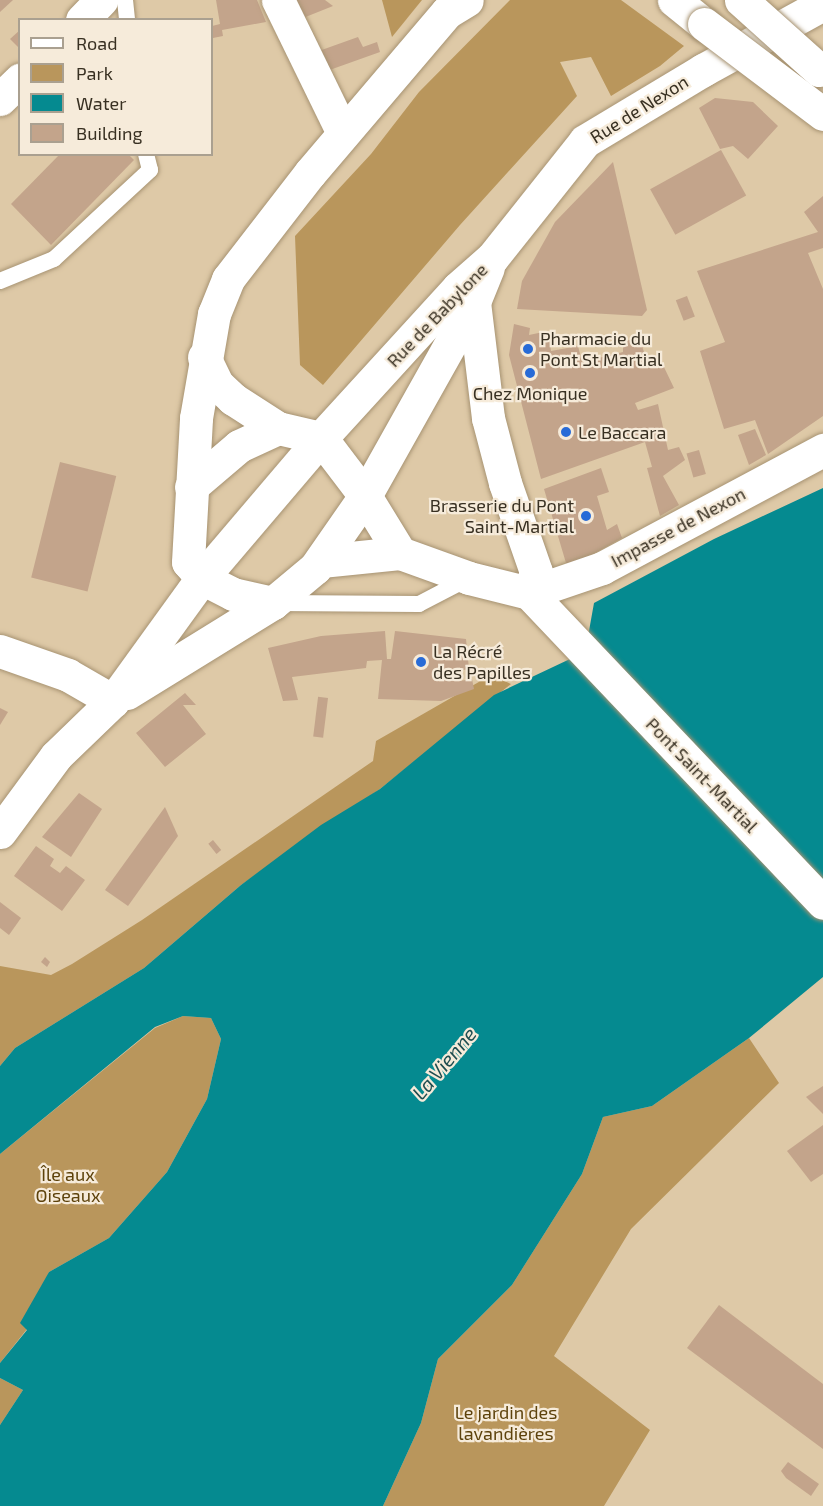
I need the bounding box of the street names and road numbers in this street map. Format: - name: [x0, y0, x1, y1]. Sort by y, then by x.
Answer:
- street label: Rue de Nexon: [586, 70, 692, 148]
- street label: Rue de Babylone: [382, 259, 492, 371]
- street label: Impasse de Nexon: [607, 482, 749, 572]
- street label: Pont Saint-Martial: [642, 713, 762, 837]

